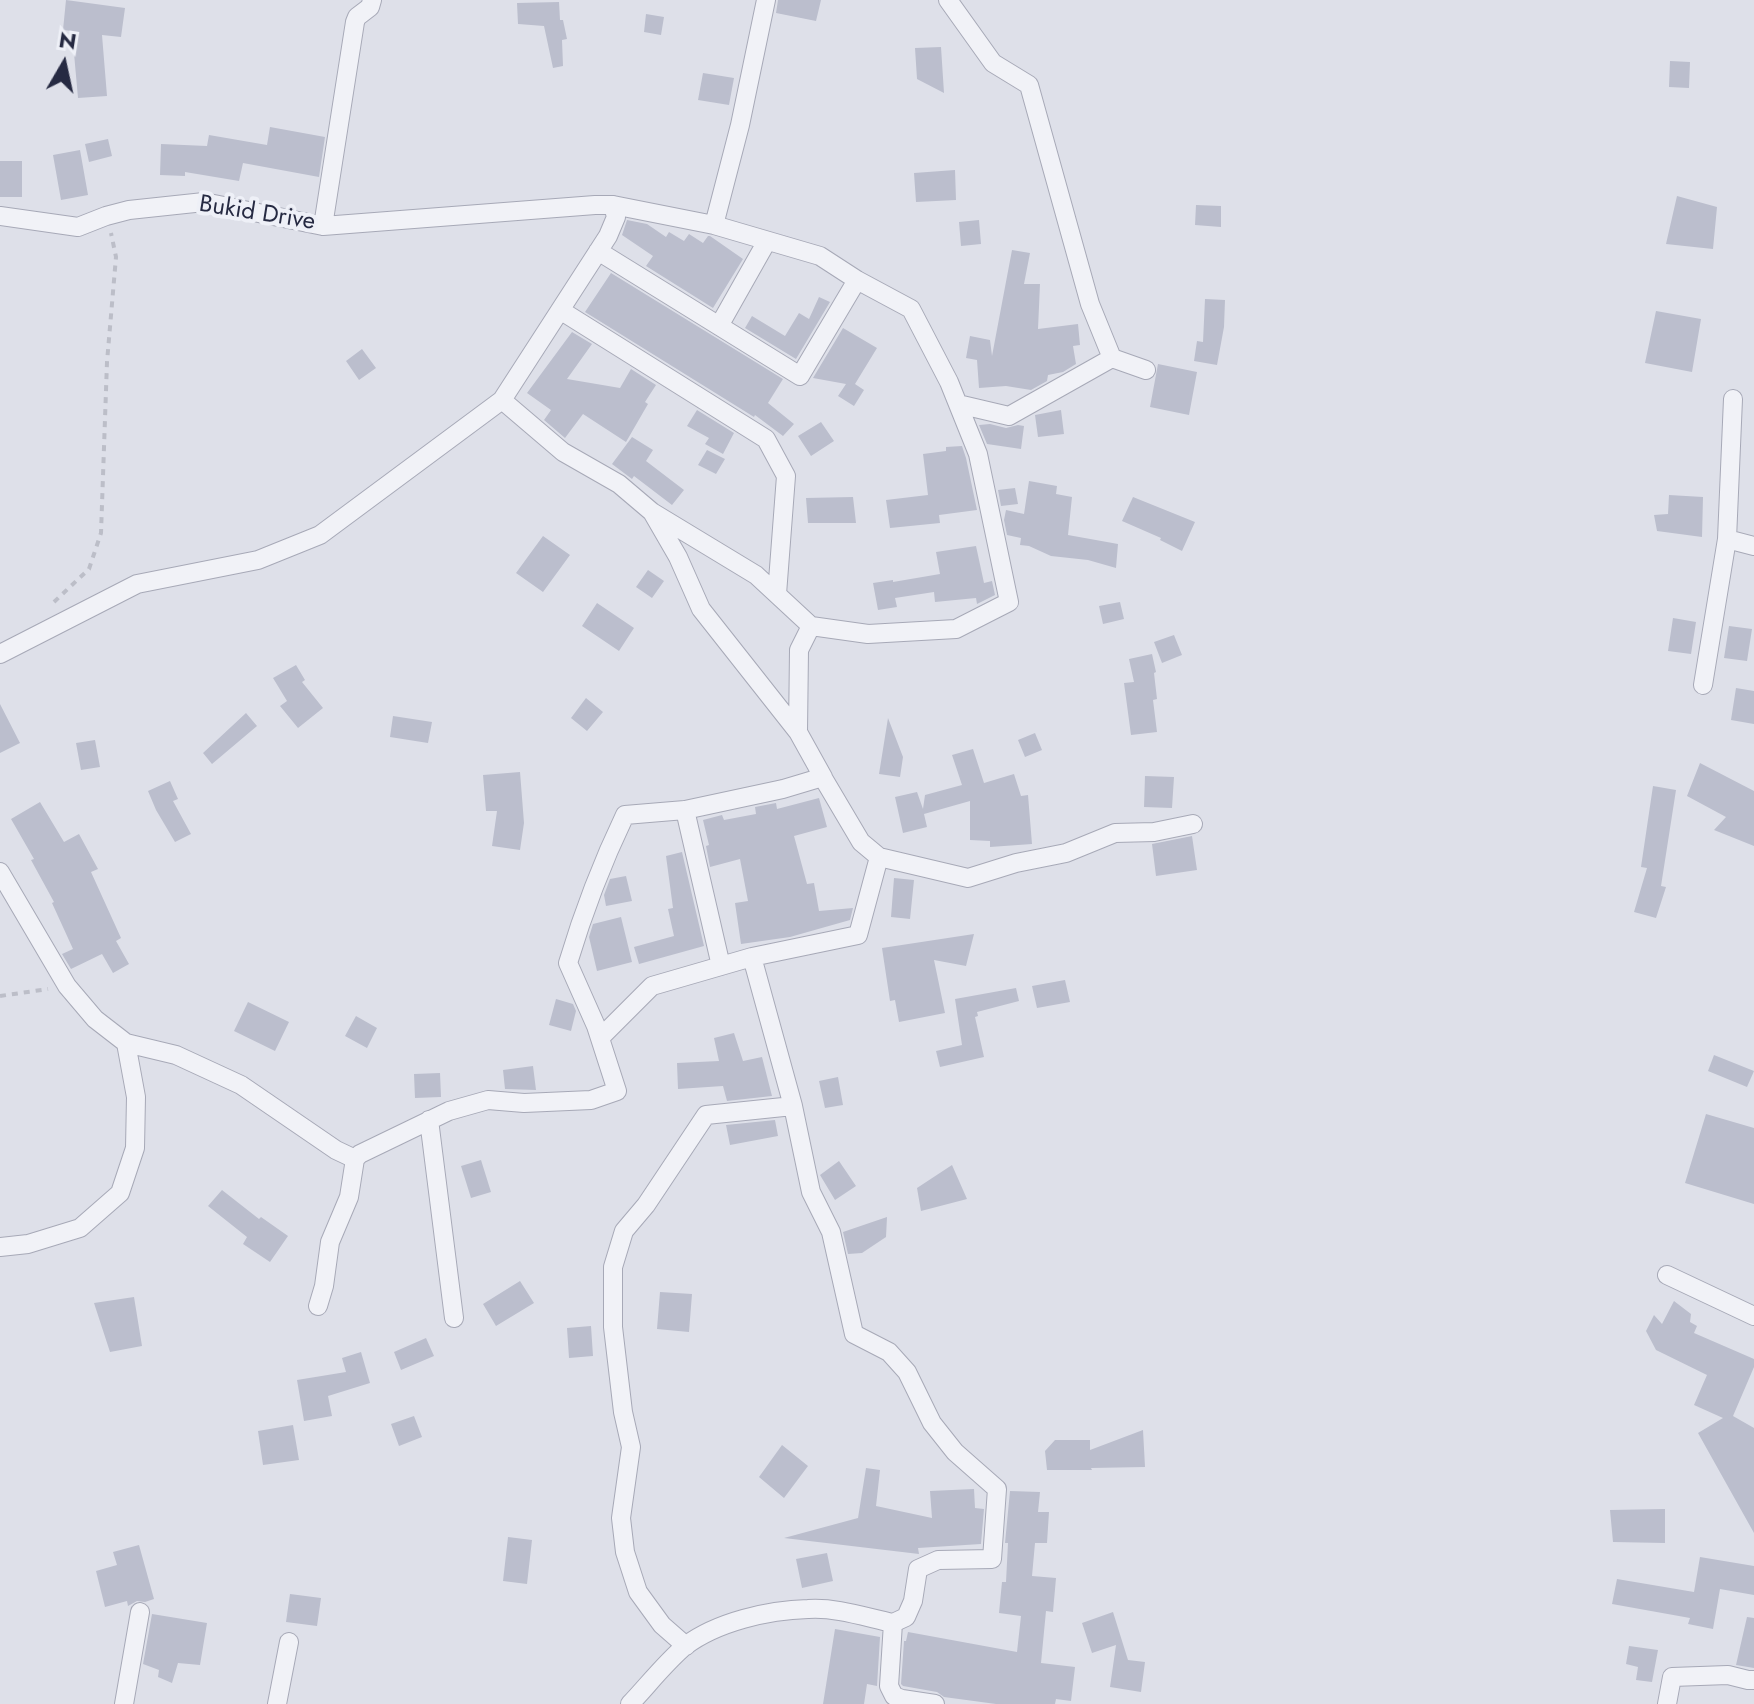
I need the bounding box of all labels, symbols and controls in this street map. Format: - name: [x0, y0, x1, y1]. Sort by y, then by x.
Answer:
- text: N: [57, 23, 79, 57]
- north arrow: [24, 24, 104, 104]
- street label: Bukid Drive: [197, 191, 317, 237]

